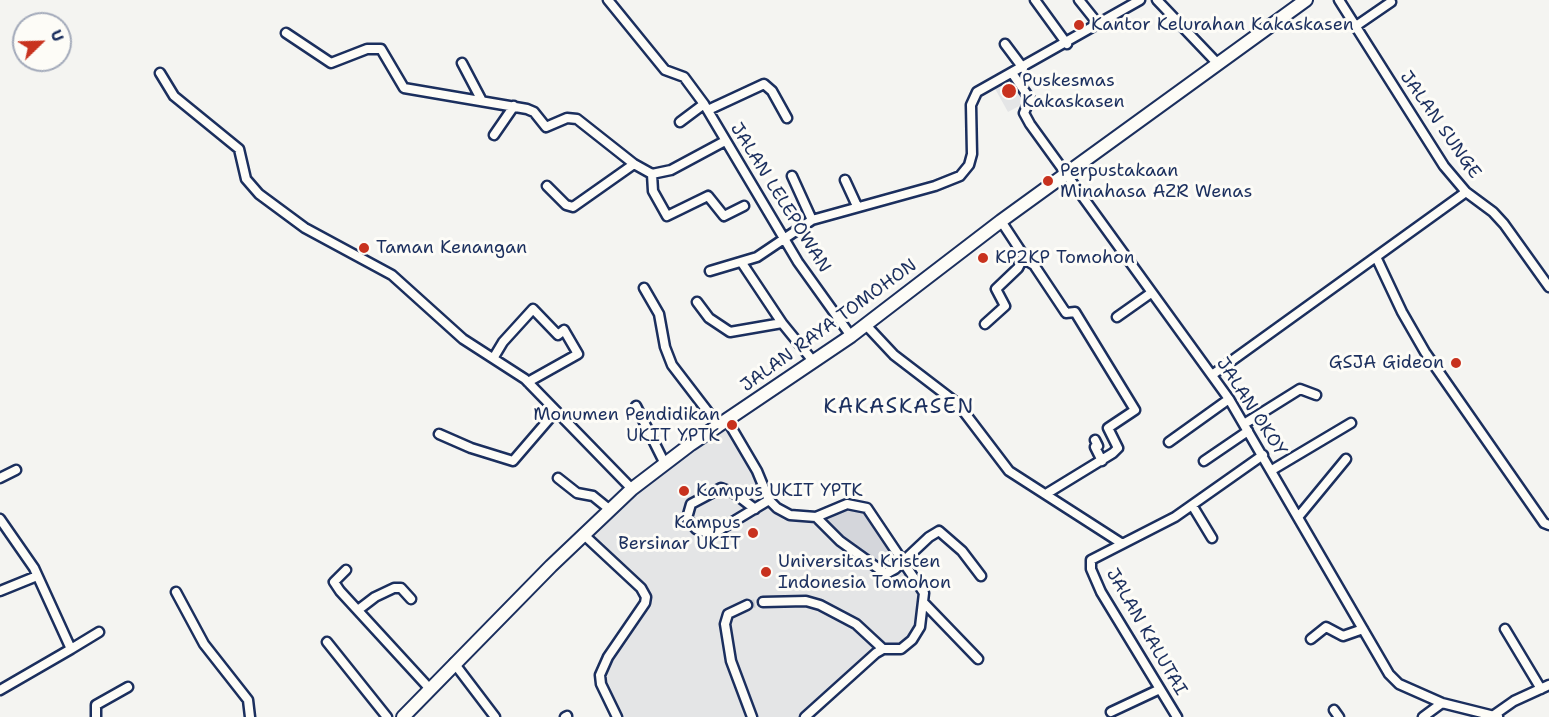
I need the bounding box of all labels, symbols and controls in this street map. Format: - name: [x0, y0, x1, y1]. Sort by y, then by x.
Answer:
- north arrow: [12, 12, 72, 72]
- place label: Kantor Kelurahan Kakaskasen: [1091, 14, 1354, 36]
- marker: Kantor Kelurahan Kakaskasen: [1072, 18, 1086, 32]
- text: U: [45, 26, 69, 45]
- street label: JALAN SUNGE: [1395, 67, 1485, 183]
- place label: Puskesmas Kakaskasen: [1022, 70, 1125, 112]
- marker: Puskesmas Kakaskasen: [1000, 82, 1018, 100]
- street label: JALAN LELEPOWAN: [725, 119, 835, 277]
- place label: Perpustakaan Minahasa AZR Wenas: [1060, 160, 1252, 202]
- marker: Perpustakaan Minahasa AZR Wenas: [1041, 174, 1055, 188]
- place label: Taman Kenangan: [376, 237, 527, 259]
- marker: Taman Kenangan: [357, 241, 371, 255]
- place label: KP2KP Tomohon: [995, 247, 1135, 269]
- marker: KP2KP Tomohon: [976, 251, 990, 265]
- street label: JALAN RAYA TOMOHON: [737, 255, 921, 397]
- place label: GSJA Gideon: [1329, 352, 1444, 374]
- street label: JALAN OKOY: [1211, 354, 1291, 460]
- marker: GSJA Gideon: [1449, 356, 1463, 370]
- district label: KAKASKASEN: [823, 395, 975, 421]
- place label: Monumen Pendidikan UKIT YPTK: [533, 404, 720, 446]
- marker: Monumen Pendidikan UKIT YPTK: [725, 418, 739, 432]
- place label: Kampus UKIT YPTK: [696, 480, 863, 502]
- marker: Kampus UKIT YPTK: [677, 484, 691, 498]
- place label: Kampus Bersinar UKIT: [618, 512, 741, 554]
- marker: Kampus Bersinar UKIT: [746, 526, 760, 540]
- place label: Universitas Kristen Indonesia Tomohon: [778, 551, 951, 594]
- marker: Universitas Kristen Indonesia Tomohon: [759, 565, 773, 579]
- street label: JALAN KALUTAI: [1101, 565, 1191, 699]

